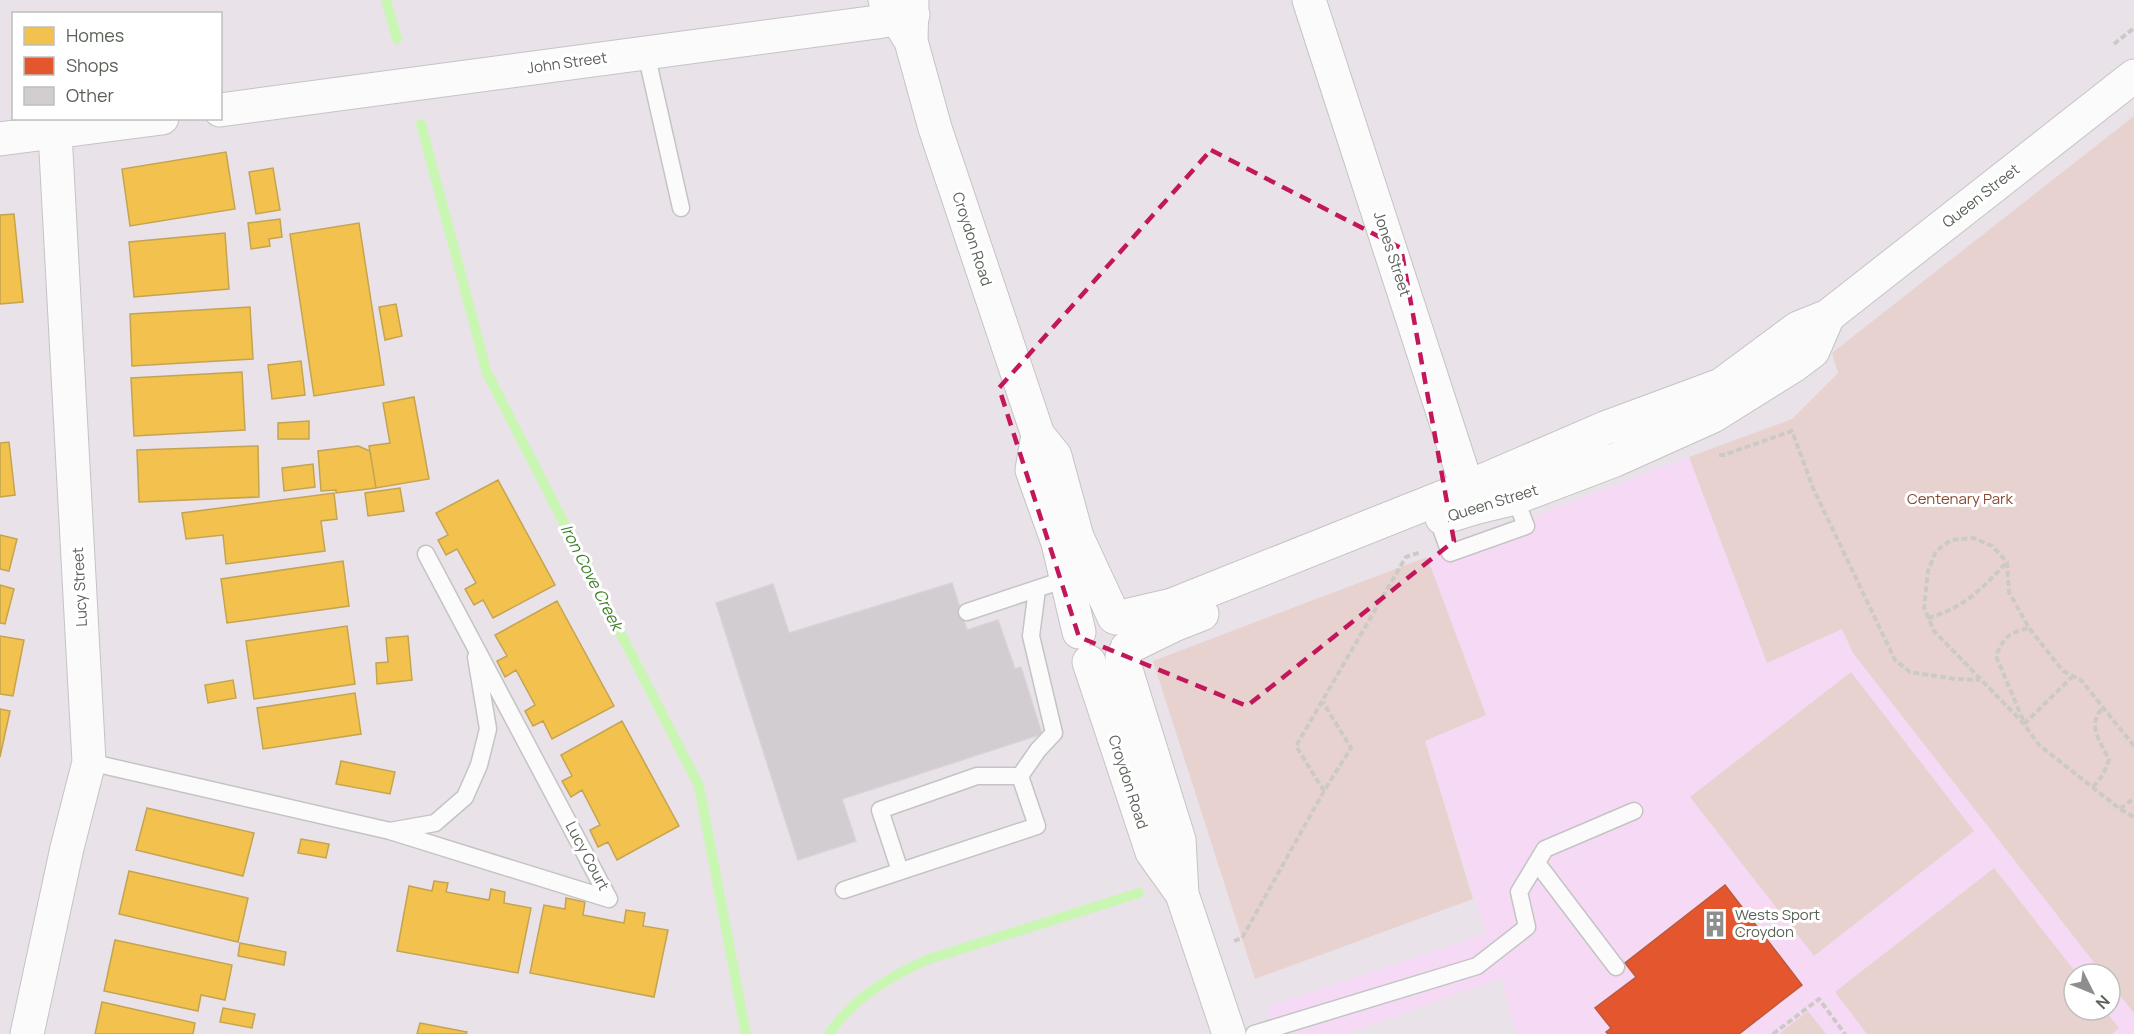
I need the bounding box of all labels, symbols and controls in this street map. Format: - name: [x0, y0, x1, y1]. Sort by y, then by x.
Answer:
- legend: [12, 12, 222, 120]
- text: Homes: [66, 23, 124, 47]
- street label: John Street: [526, 46, 608, 79]
- text: Shops: [66, 53, 118, 77]
- text: Other: [66, 83, 114, 107]
- street label: Queen Street: [1938, 159, 2024, 233]
- street label: Croydon Road: [947, 189, 998, 288]
- street label: Jones Street: [1369, 209, 1416, 299]
- street label: Queen Street: [1445, 479, 1540, 526]
- park label: Centenary Park: [1907, 488, 2013, 509]
- water label: Iron Cove Creek: [556, 520, 629, 636]
- street label: Lucy Street: [67, 547, 92, 627]
- street label: Croydon Road: [1103, 732, 1154, 831]
- street label: Lucy Court: [560, 818, 614, 894]
- place label: Wests Sport Croydon: [1735, 904, 1820, 942]
- building icon: Wests Sport Croydon: [1700, 909, 1730, 939]
- north arrow: [2062, 962, 2122, 1022]
- text: N: [2091, 991, 2115, 1014]

